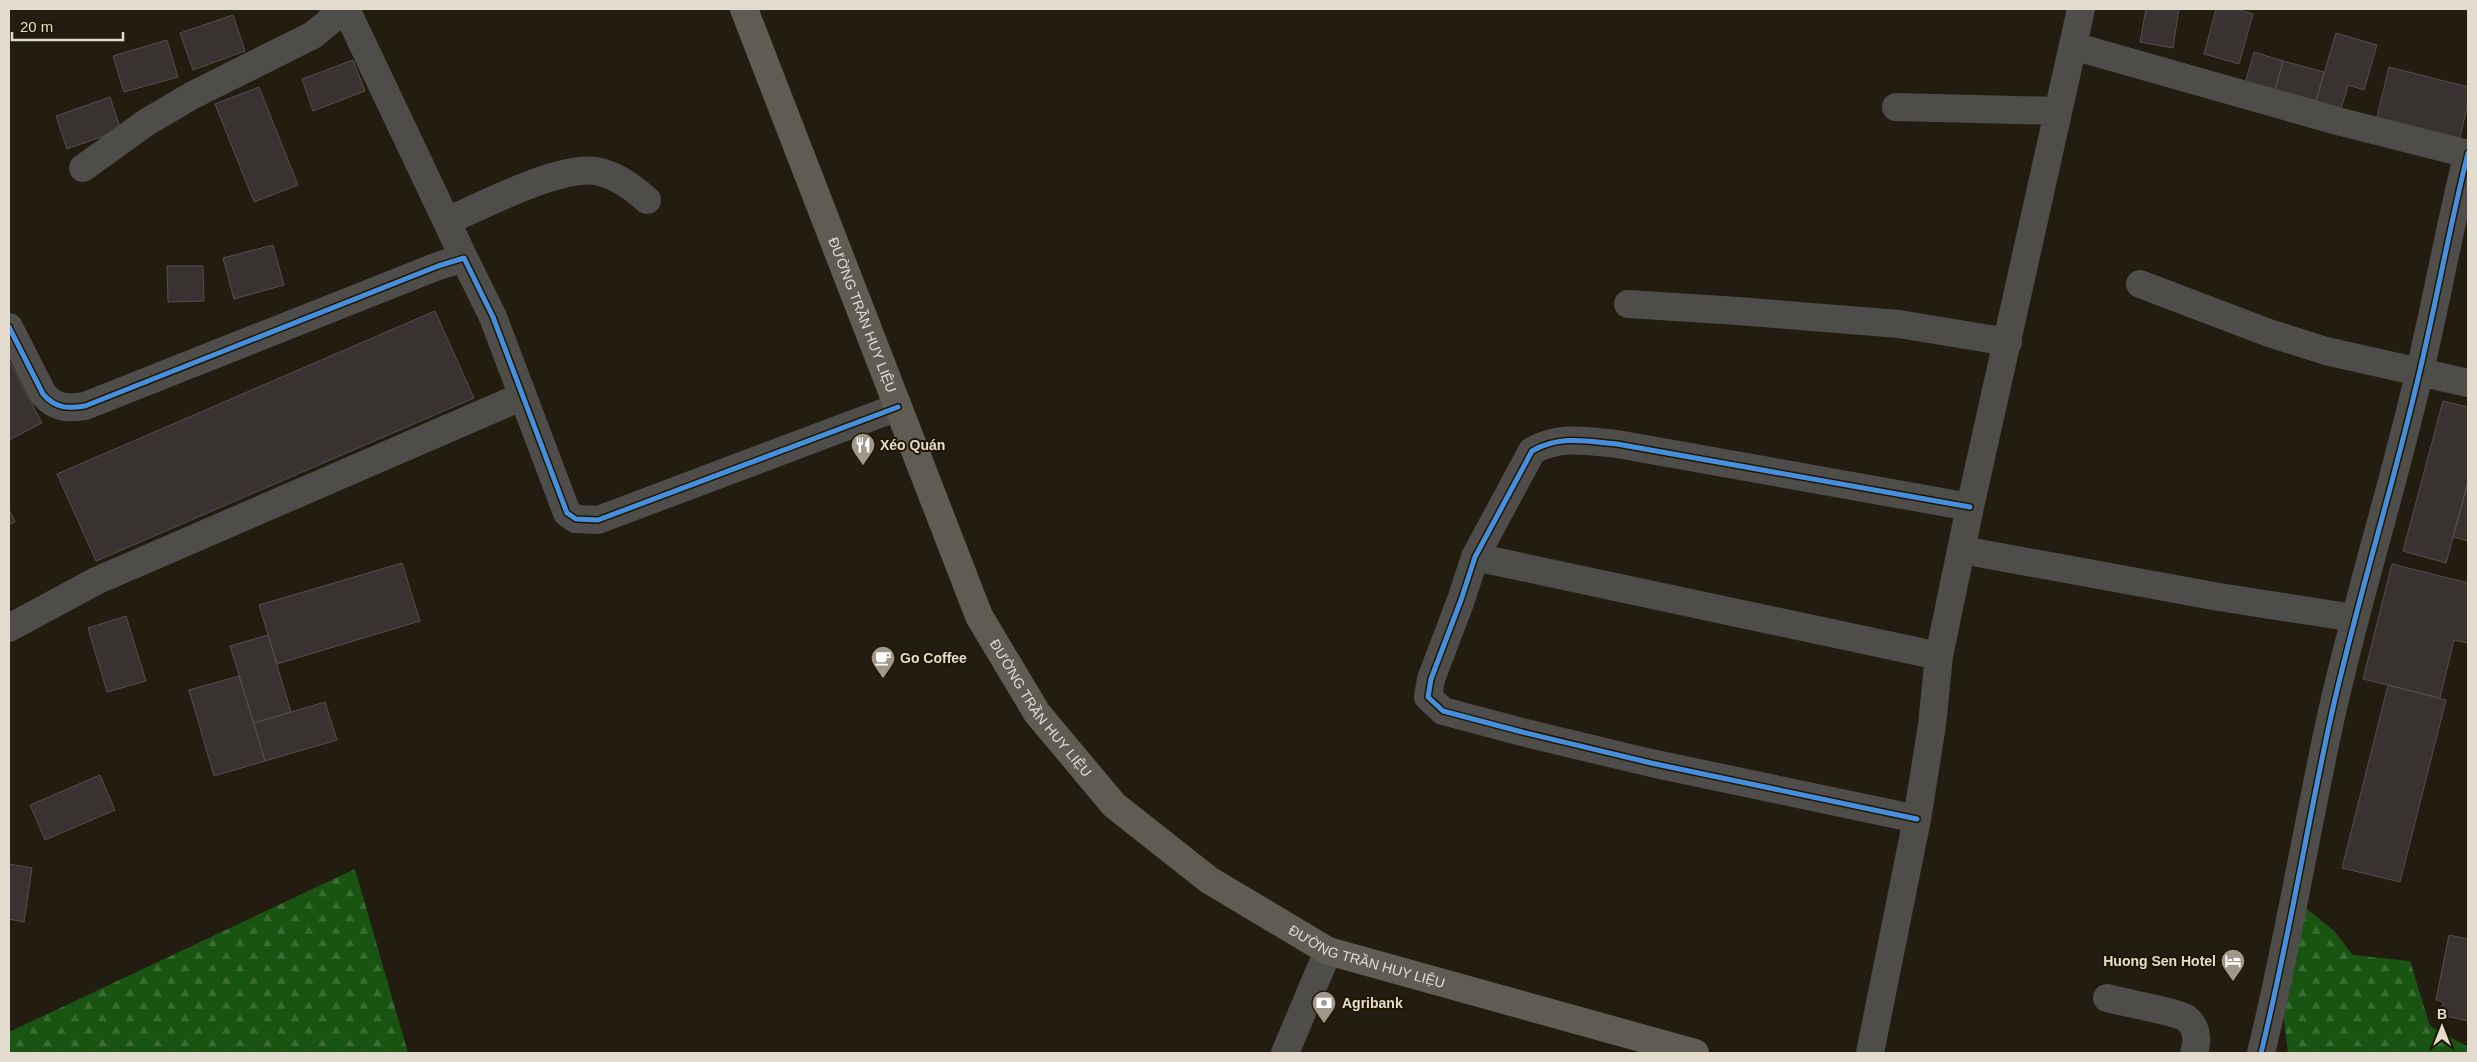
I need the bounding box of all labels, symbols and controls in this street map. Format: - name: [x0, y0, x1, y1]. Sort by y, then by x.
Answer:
- scale bar: [12, 10, 124, 42]
- text: 20 m: [20, 18, 53, 35]
- street label: ĐƯỜNG TRẦN HUY LIỆU: [825, 235, 900, 395]
- restaurant icon: Xéo Quán: [850, 432, 876, 466]
- place label: Xéo Quán: [880, 437, 945, 453]
- street label: ĐƯỜNG TRẦN HUY LIỆU: [987, 636, 1095, 780]
- cafe icon: Go Coffee: [870, 645, 896, 679]
- place label: Go Coffee: [900, 650, 967, 666]
- street label: ĐƯỜNG TRẦN HUY LIỆU: [1286, 922, 1447, 991]
- hotel icon: Huong Sen Hotel: [2220, 948, 2246, 982]
- place label: Huong Sen Hotel: [2103, 953, 2216, 969]
- bank icon: Agribank: [1311, 990, 1337, 1024]
- place label: Agribank: [1342, 995, 1403, 1011]
- north arrow: [2417, 1002, 2467, 1052]
- text: B: [2437, 1006, 2447, 1022]

